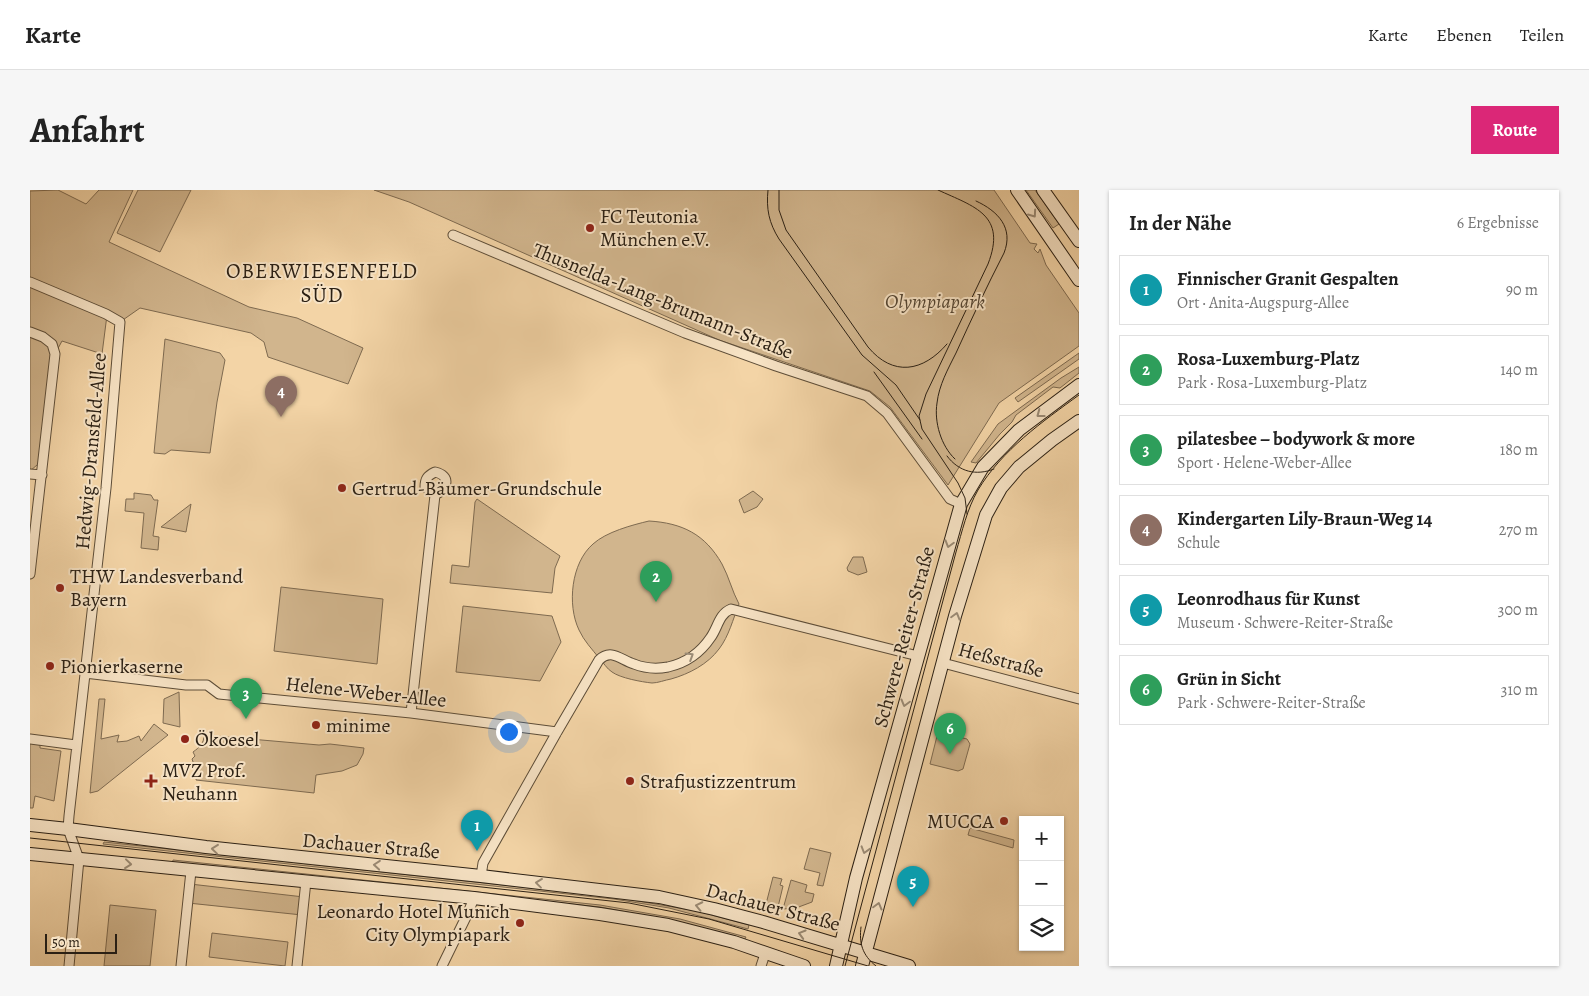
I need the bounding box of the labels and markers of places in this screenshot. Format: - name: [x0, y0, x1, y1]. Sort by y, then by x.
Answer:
- place label: FC Teutonia München e.V.: [600, 203, 710, 253]
- marker: FC Teutonia München e.V.: [584, 222, 596, 234]
- pin: 4: [265, 376, 297, 417]
- place label: Gertrud-Bäumer-Grundschule: [352, 475, 602, 502]
- marker: Gertrud-Bäumer-Grundschule: [336, 482, 348, 494]
- pin: 2: [640, 561, 672, 602]
- place label: THW Landesverband Bayern: [70, 563, 243, 613]
- marker: THW Landesverband Bayern: [54, 582, 66, 594]
- place label: Pionierkaserne: [60, 653, 183, 680]
- marker: Pionierkaserne: [44, 660, 56, 672]
- pin: 3: [230, 678, 262, 719]
- place label: minime: [326, 712, 391, 739]
- pin: 6: [934, 713, 966, 754]
- marker: minime: [310, 719, 322, 731]
- place label: Ökoesel: [195, 726, 259, 753]
- marker: Ökoesel: [179, 733, 191, 745]
- place label: MVZ Prof. Neuhann: [162, 757, 247, 807]
- place label: Strafjustizzentrum: [640, 768, 797, 795]
- marker: MVZ Prof. Neuhann: [144, 774, 158, 788]
- marker: Strafjustizzentrum: [624, 775, 636, 787]
- place label: MUCCA: [927, 808, 994, 835]
- pin: 1: [461, 810, 493, 851]
- marker: MUCCA: [998, 815, 1010, 827]
- pin: 5: [897, 866, 929, 907]
- place label: Leonardo Hotel Munich City Olympiapark: [316, 898, 510, 948]
- marker: Leonardo Hotel Munich City Olympiapark: [514, 917, 526, 929]

